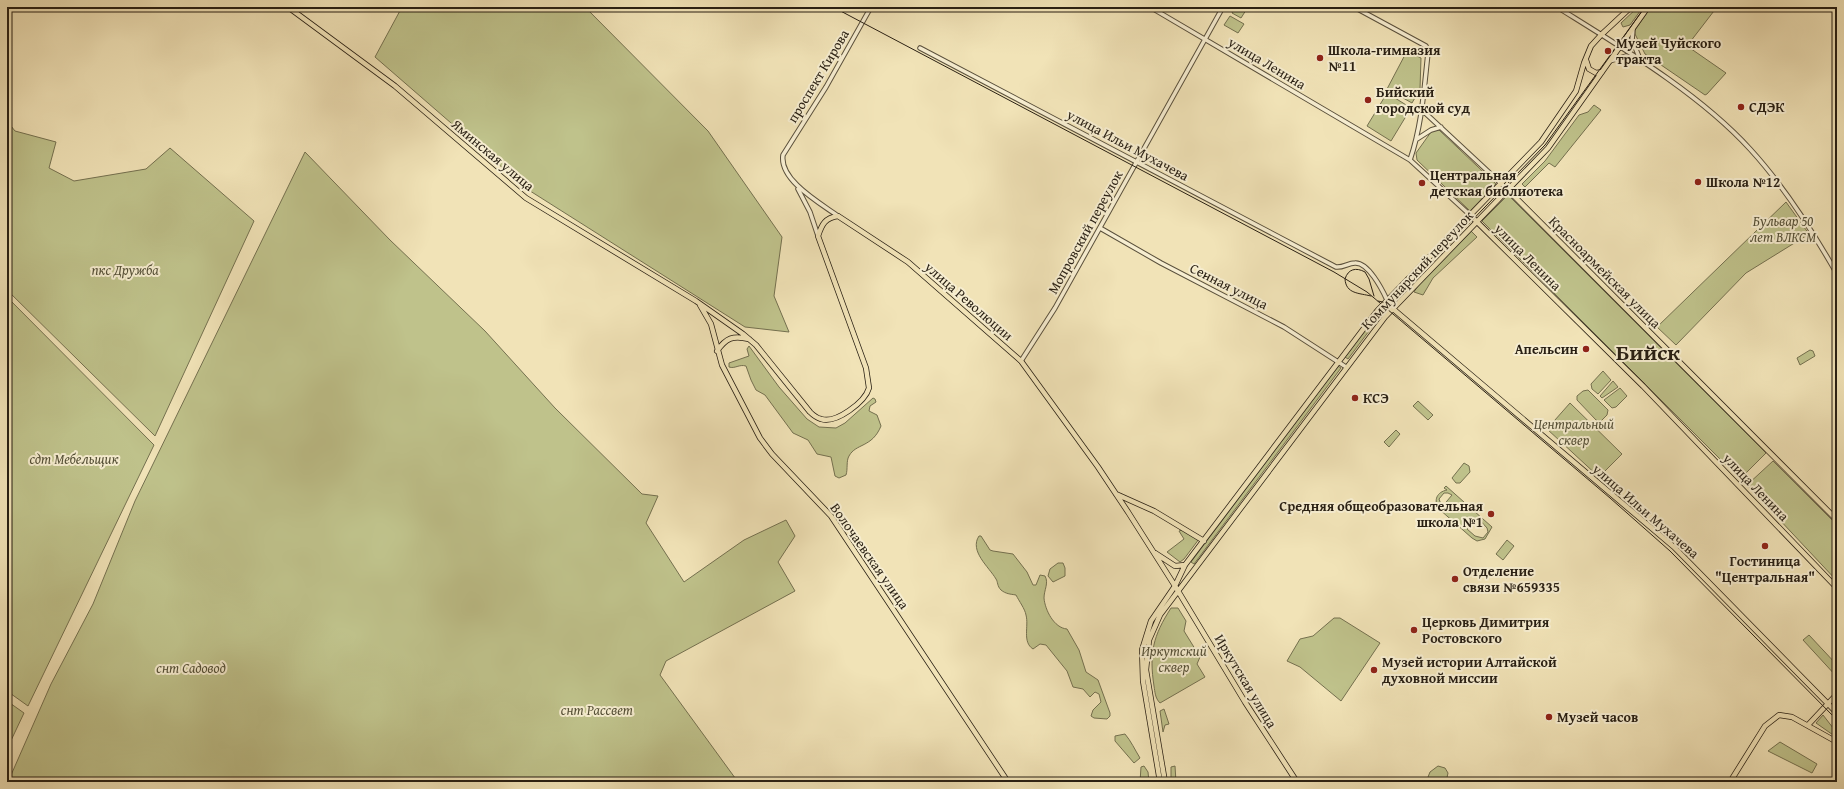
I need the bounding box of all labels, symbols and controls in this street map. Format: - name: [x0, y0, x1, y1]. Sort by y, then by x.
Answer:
- street label: проспект Кирова: [782, 25, 854, 126]
- street label: улица Ленина: [1223, 31, 1310, 94]
- place label: Музей Чуйского тракта: [1616, 33, 1722, 69]
- place label: Школа-гимназия №11: [1328, 40, 1441, 76]
- marker: Музей Чуйского тракта: [1603, 46, 1613, 56]
- marker: Школа-гимназия №11: [1315, 53, 1325, 63]
- place label: Бийский городской суд: [1376, 82, 1470, 118]
- marker: Бийский городской суд: [1363, 95, 1373, 105]
- place label: СДЭК: [1749, 97, 1785, 117]
- marker: СДЭК: [1736, 102, 1746, 112]
- street label: улица Ильи Мухачева: [1063, 104, 1193, 186]
- street label: Яминская улица: [446, 114, 539, 196]
- place label: Центральная детская библиотека: [1430, 165, 1564, 201]
- street label: Мопровский переулок: [1043, 166, 1128, 298]
- place label: Школа №12: [1706, 172, 1780, 192]
- marker: Школа №12: [1693, 177, 1703, 187]
- marker: Центральная детская библиотека: [1417, 178, 1427, 188]
- street label: Коммунарский переулок: [1356, 206, 1478, 334]
- street label: Красноармейская улица: [1544, 211, 1666, 333]
- park label: Бульвар 50 лет ВЛКСМ: [1750, 211, 1817, 247]
- street label: улица Ленина: [1489, 218, 1566, 295]
- street label: улица Революции: [920, 256, 1018, 345]
- street label: Сенная улица: [1187, 258, 1272, 314]
- park label: пкс Дружба: [91, 260, 159, 280]
- district label: Бийск: [1616, 336, 1680, 368]
- place label: Апельсин: [1515, 339, 1578, 359]
- marker: Апельсин: [1581, 344, 1591, 354]
- place label: КСЭ: [1363, 388, 1389, 408]
- marker: КСЭ: [1350, 393, 1360, 403]
- park label: Центральный сквер: [1534, 414, 1614, 450]
- street label: улица Ленина: [1718, 448, 1794, 526]
- park label: сдт Мебельщик: [29, 449, 119, 469]
- street label: улица Ильи Мухачева: [1588, 458, 1704, 563]
- place label: Средняя общеобразовательная школа №1: [1279, 496, 1483, 532]
- street label: Волочаевская улица: [826, 499, 914, 613]
- marker: Средняя общеобразовательная школа №1: [1486, 509, 1496, 519]
- marker: Гостиница "Центральная": [1760, 541, 1770, 551]
- place label: Гостиница "Центральная": [1715, 551, 1815, 587]
- place label: Отделение связи №659335: [1463, 561, 1560, 597]
- marker: Отделение связи №659335: [1450, 574, 1460, 584]
- place label: Церковь Димитрия Ростовского: [1422, 612, 1550, 648]
- marker: Церковь Димитрия Ростовского: [1409, 625, 1419, 635]
- street label: Иркутская улица: [1210, 630, 1282, 732]
- park label: Иркутский сквер: [1141, 641, 1207, 677]
- place label: Музей истории Алтайской духовной миссии: [1382, 652, 1557, 688]
- park label: снт Садовод: [156, 658, 226, 678]
- marker: Музей истории Алтайской духовной миссии: [1369, 665, 1379, 675]
- park label: снт Рассвет: [561, 700, 633, 720]
- place label: Музей часов: [1557, 707, 1638, 727]
- marker: Музей часов: [1544, 712, 1554, 722]

